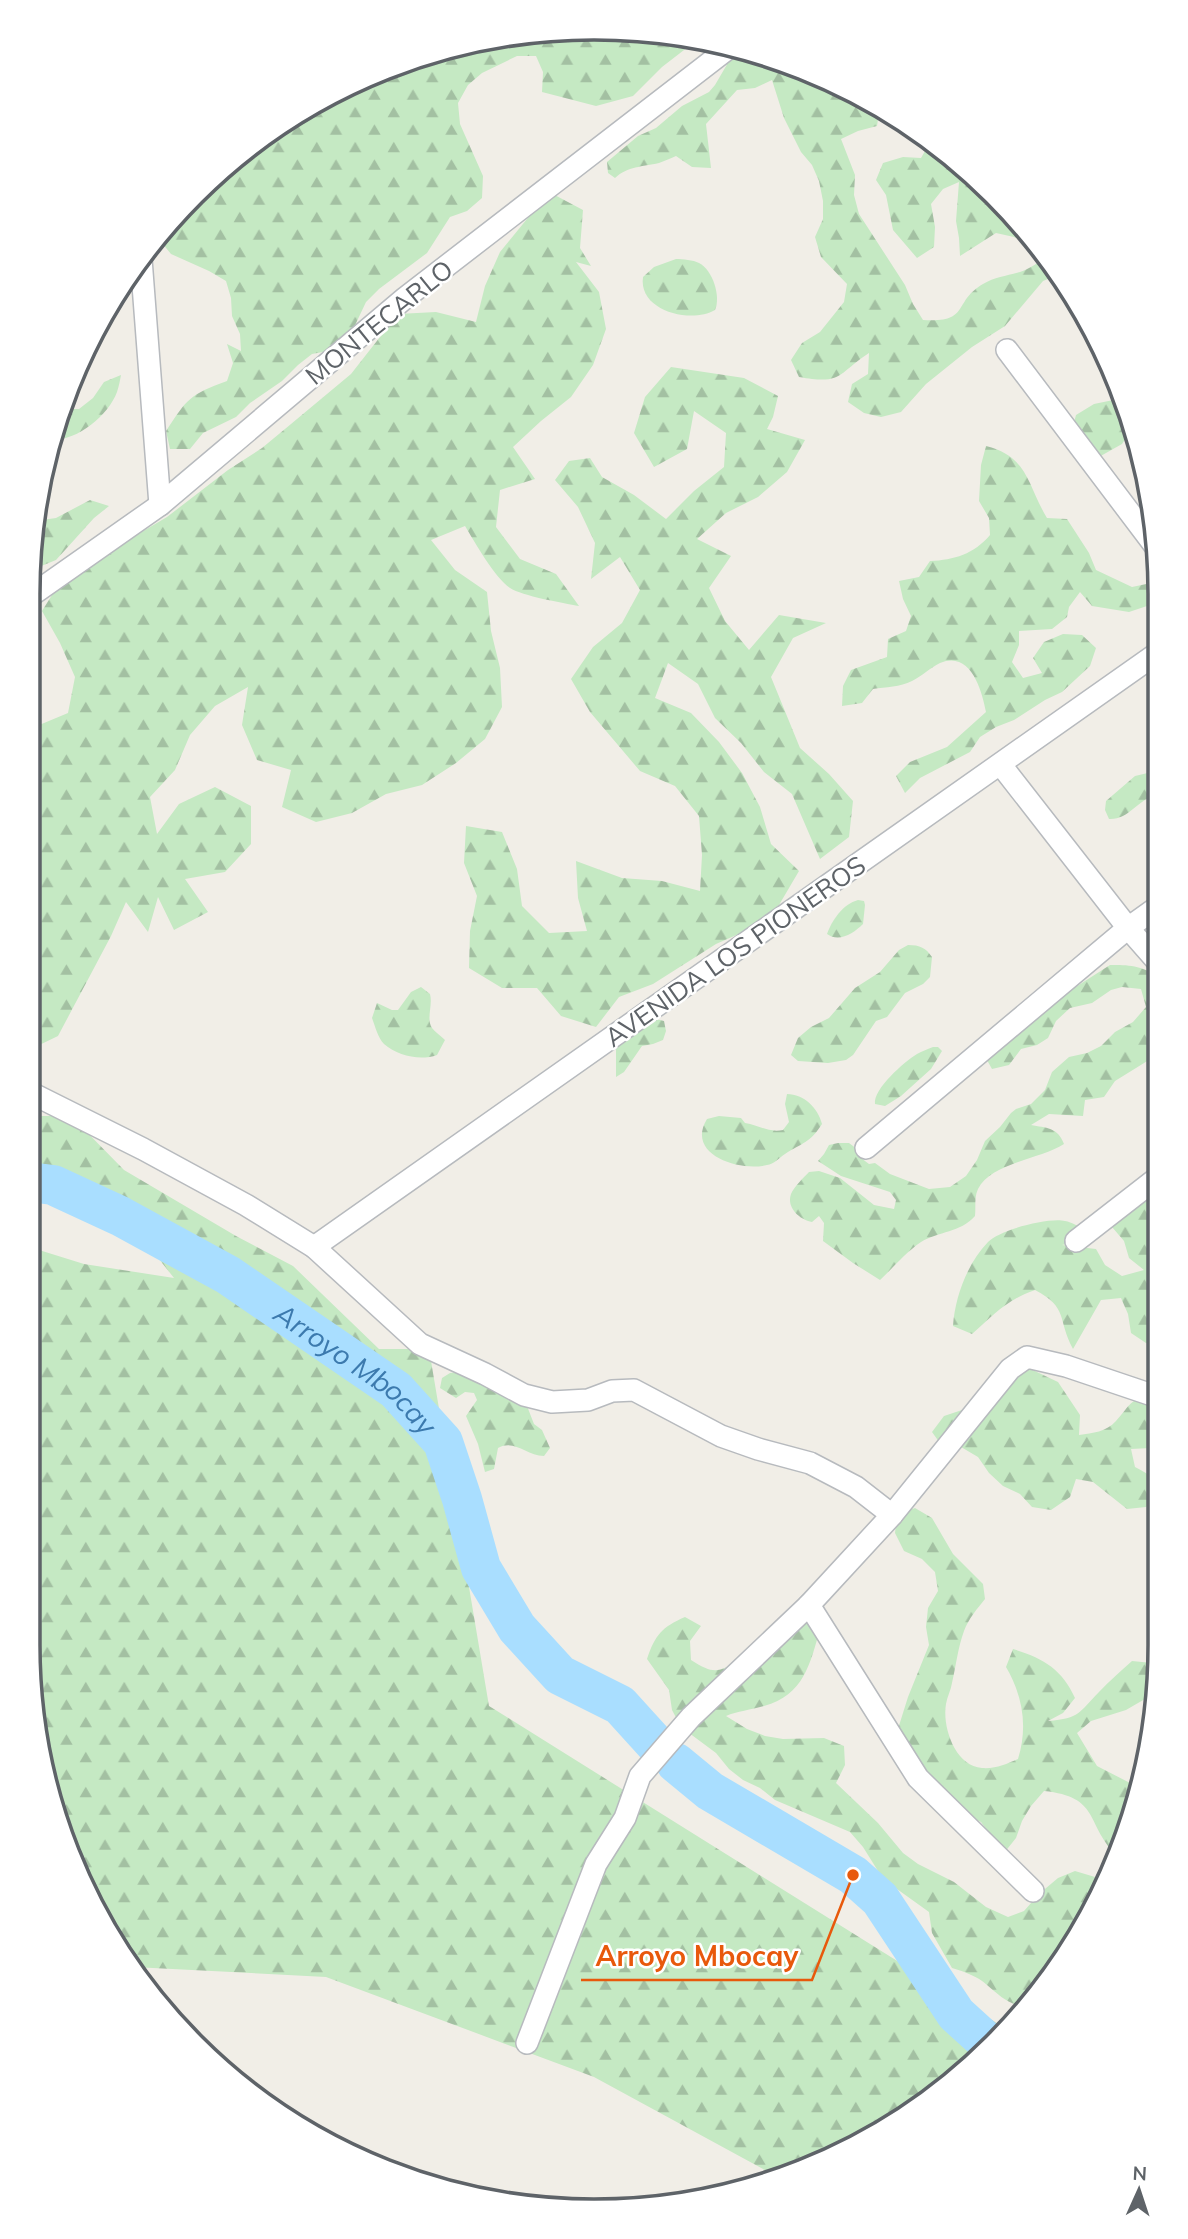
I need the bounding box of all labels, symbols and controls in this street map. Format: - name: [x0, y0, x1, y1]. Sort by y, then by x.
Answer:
- street label: MONTECARLO: [299, 252, 459, 392]
- street label: AVENIDA LOS PIONEROS: [598, 848, 872, 1054]
- water label: Arroyo Mbocay: [267, 1294, 446, 1442]
- callout: Arroyo Mbocay: [581, 1931, 812, 1980]
- text: Arroyo Mbocay: [595, 1938, 799, 1973]
- north arrow: [1104, 2155, 1174, 2225]
- text: N: [1132, 2161, 1148, 2185]

